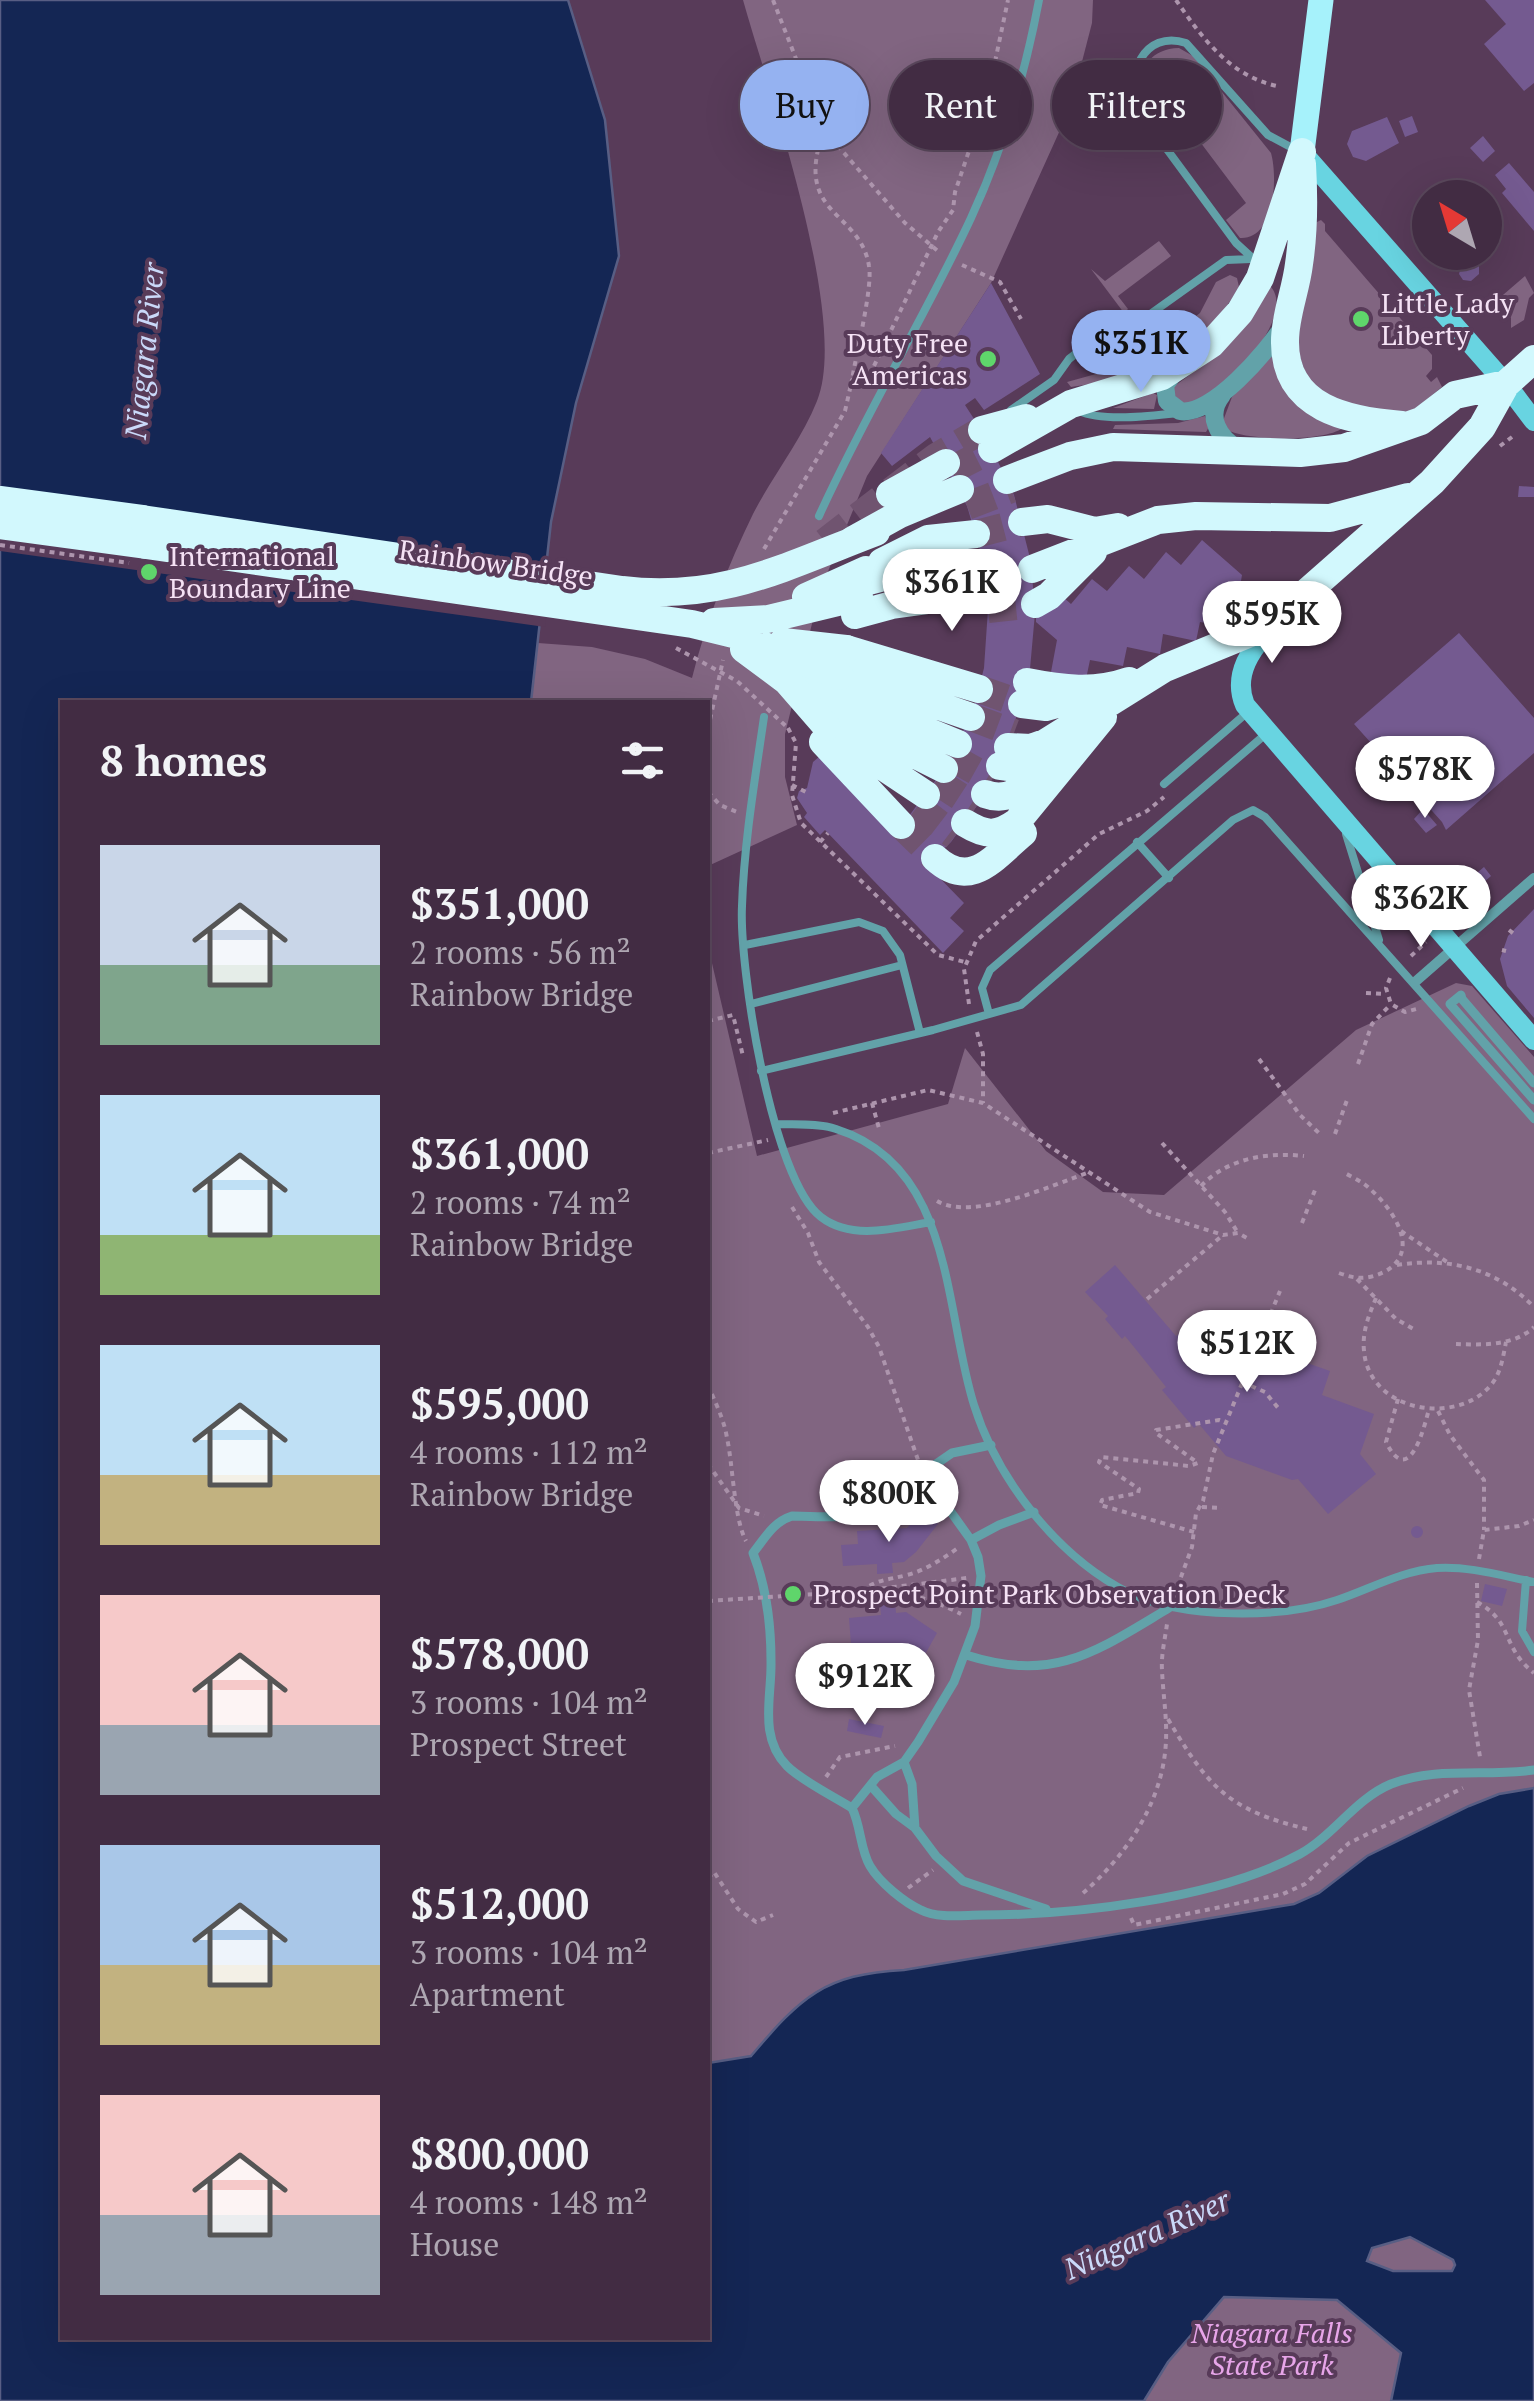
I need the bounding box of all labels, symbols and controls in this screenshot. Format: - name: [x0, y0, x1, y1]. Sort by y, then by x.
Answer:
- chip: Buy: [740, 60, 869, 150]
- chip: Rent: [889, 60, 1032, 150]
- chip: Filters: [1052, 60, 1222, 150]
- north arrow: [1412, 180, 1502, 270]
- map controls: [1412, 180, 1502, 270]
- water label: Niagara River: [115, 259, 173, 442]
- place label: Little Lady Liberty: [1381, 284, 1515, 353]
- marker: Little Lady Liberty: [1350, 308, 1372, 330]
- pin: $351K: [1071, 310, 1211, 395]
- text: $351K: [1093, 321, 1189, 363]
- place label: Duty Free Americas: [847, 324, 968, 393]
- marker: Duty Free Americas: [977, 348, 999, 370]
- street label: Rainbow Bridge: [397, 531, 595, 594]
- place label: International Boundary Line: [169, 537, 351, 606]
- pin: $361K: [882, 549, 1022, 634]
- text: $361K: [904, 560, 1000, 602]
- marker: International Boundary Line: [138, 561, 160, 583]
- pin: $595K: [1202, 581, 1342, 666]
- text: $595K: [1224, 592, 1320, 634]
- text: 8 homes: [100, 732, 267, 788]
- icon: filters: [615, 733, 670, 788]
- pin: $578K: [1355, 736, 1495, 821]
- text: $578K: [1377, 747, 1473, 789]
- pin: $362K: [1351, 865, 1491, 950]
- text: $351,000: [410, 875, 589, 931]
- text: $362K: [1373, 876, 1469, 918]
- icon: home: [180, 885, 300, 1005]
- text: 2 rooms · 56 m²: [410, 931, 631, 973]
- text: Rainbow Bridge: [410, 973, 633, 1015]
- text: $361,000: [410, 1125, 589, 1181]
- icon: home: [180, 1135, 300, 1255]
- text: 2 rooms · 74 m²: [410, 1181, 631, 1223]
- text: Rainbow Bridge: [410, 1223, 633, 1265]
- pin: $512K: [1177, 1310, 1317, 1395]
- text: $512K: [1199, 1321, 1295, 1363]
- text: $595,000: [410, 1375, 589, 1431]
- icon: home: [180, 1385, 300, 1505]
- text: 4 rooms · 112 m²: [410, 1431, 648, 1473]
- pin: $800K: [819, 1460, 959, 1545]
- text: $800K: [841, 1471, 937, 1513]
- text: Rainbow Bridge: [410, 1473, 633, 1515]
- place label: Prospect Point Park Observation Deck: [813, 1575, 1286, 1612]
- marker: Prospect Point Park Observation Deck: [782, 1583, 804, 1605]
- text: $578,000: [410, 1625, 589, 1681]
- icon: home: [180, 1635, 300, 1755]
- pin: $912K: [795, 1643, 935, 1728]
- text: $912K: [817, 1654, 913, 1696]
- text: 3 rooms · 104 m²: [410, 1681, 648, 1723]
- text: Prospect Street: [410, 1723, 627, 1765]
- text: $512,000: [410, 1875, 589, 1931]
- icon: home: [180, 1885, 300, 2005]
- text: 3 rooms · 104 m²: [410, 1931, 648, 1973]
- text: Apartment: [410, 1973, 565, 2015]
- text: $800,000: [410, 2125, 589, 2181]
- icon: home: [180, 2135, 300, 2255]
- water label: Niagara River: [1057, 2179, 1237, 2289]
- text: 4 rooms · 148 m²: [410, 2181, 648, 2223]
- text: House: [410, 2223, 499, 2265]
- park label: Niagara Falls State Park: [1190, 2314, 1353, 2383]

